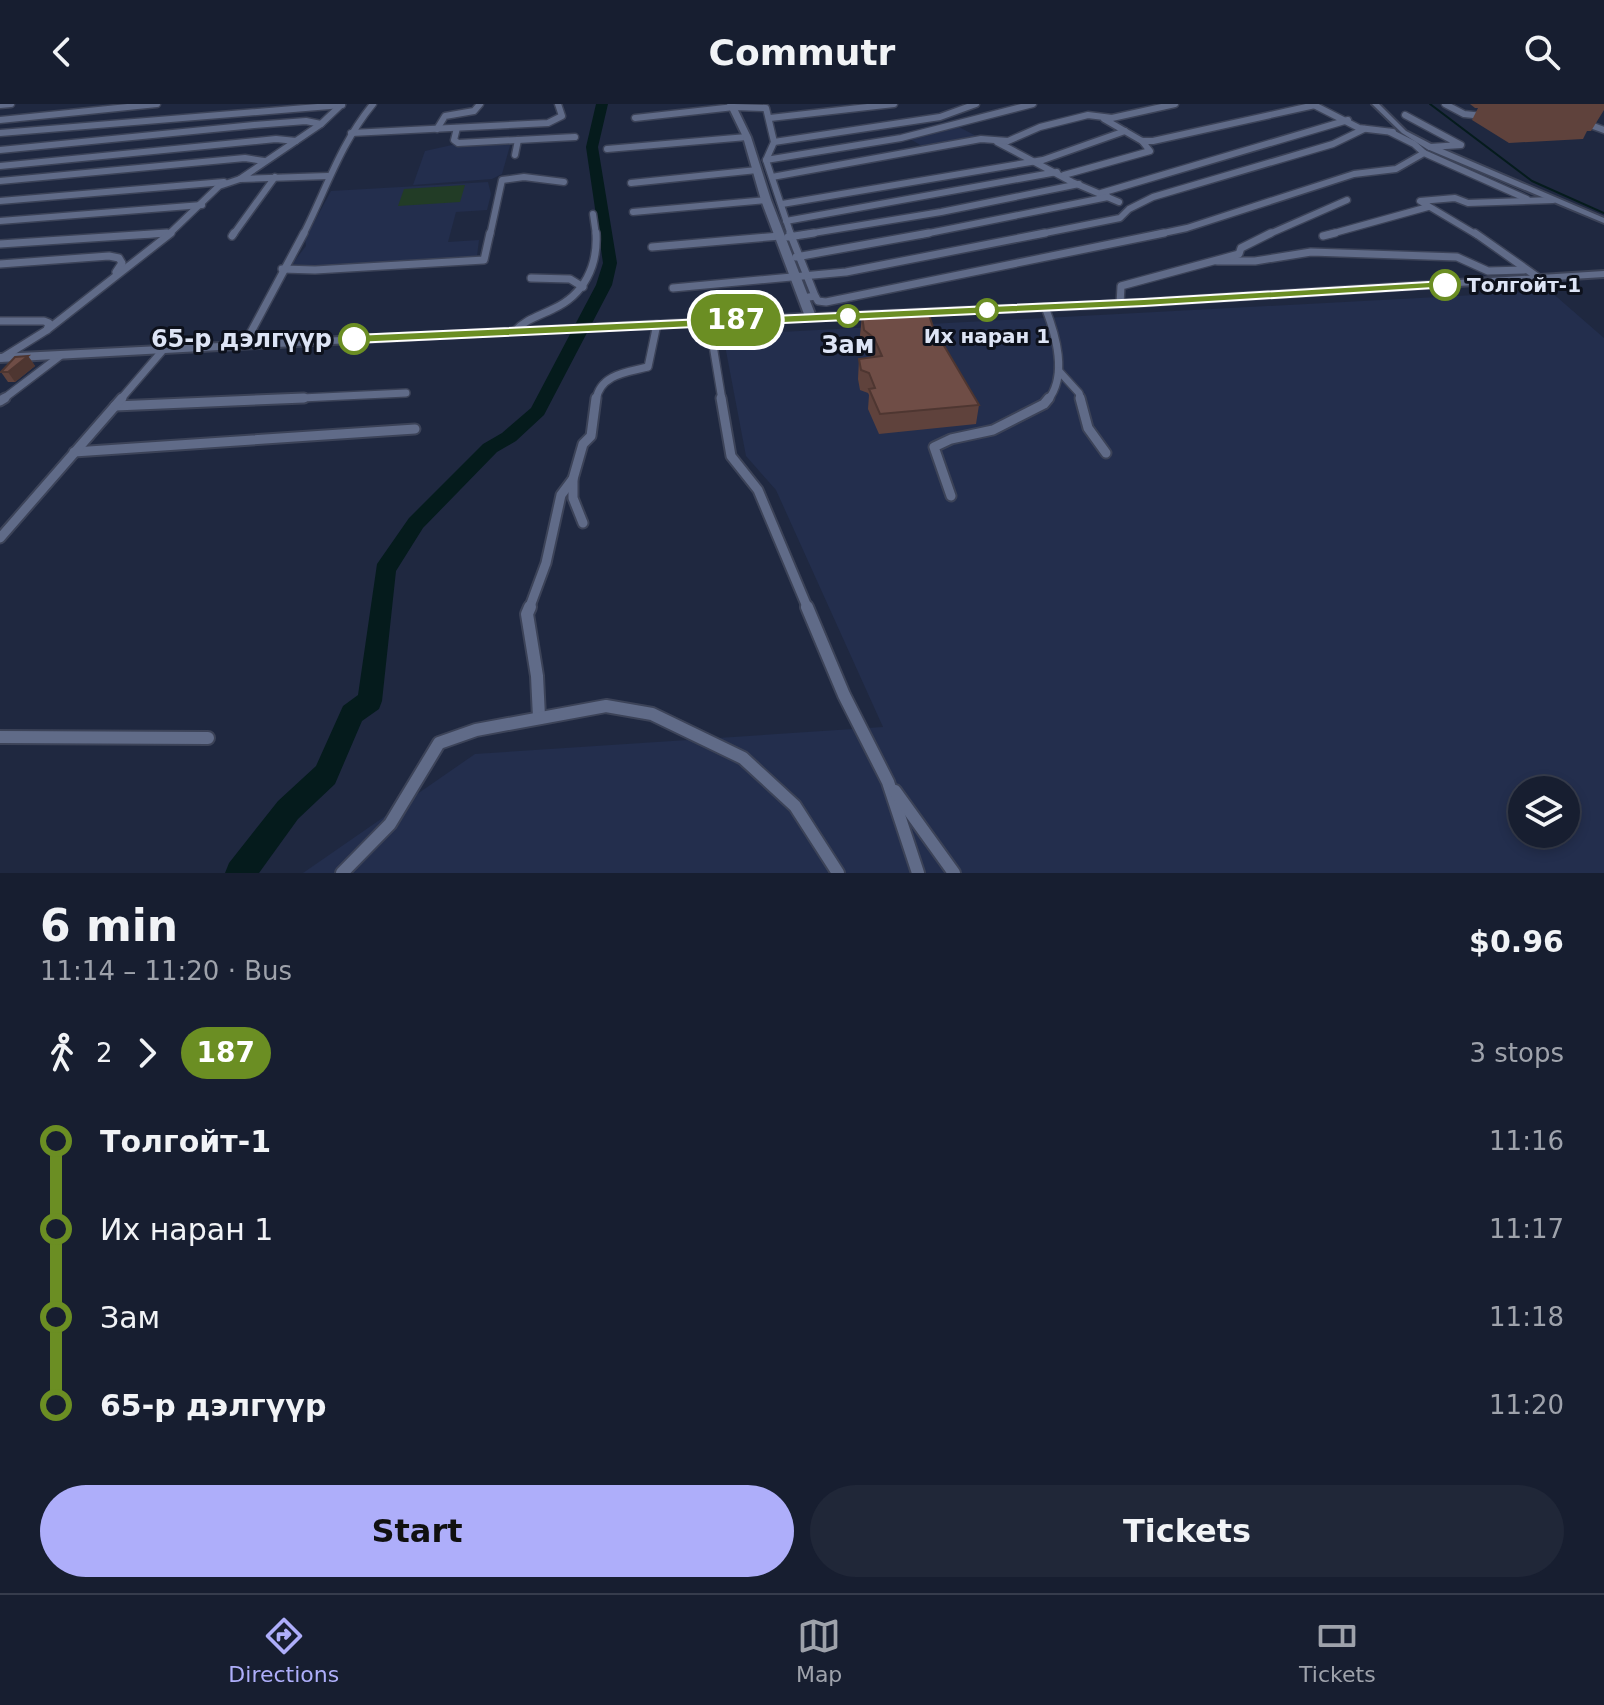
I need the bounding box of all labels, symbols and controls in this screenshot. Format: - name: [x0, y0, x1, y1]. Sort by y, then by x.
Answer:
- icon: back: [40, 30, 84, 74]
- icon: search: [1520, 30, 1564, 74]
- text: Commutr: [709, 32, 895, 73]
- marker: Толгойт-1: [1430, 270, 1460, 300]
- place label: Толгойт-1: [1467, 273, 1581, 297]
- line badge: 187: [690, 294, 782, 346]
- marker: Их наран 1: [976, 299, 998, 321]
- text: 187: [707, 303, 765, 336]
- marker: Зам: [837, 305, 859, 327]
- marker: 65-р дэлгүүр: [339, 324, 369, 354]
- place label: Их наран 1: [924, 324, 1050, 348]
- place label: 65-р дэлгүүр: [151, 325, 332, 353]
- place label: Зам: [822, 331, 874, 359]
- map controls: [1508, 776, 1580, 848]
- button: layers: [1508, 776, 1580, 848]
- text: 6 min: [40, 900, 178, 951]
- text: $0.96: [1469, 924, 1564, 959]
- text: 11:14 – 11:20 · Bus: [40, 956, 292, 986]
- icon: walk: [40, 1031, 84, 1075]
- icon: forward: [125, 1031, 169, 1075]
- text: 187: [197, 1036, 255, 1069]
- text: 2: [96, 1038, 113, 1068]
- text: 3 stops: [1469, 1038, 1564, 1068]
- text: Толгойт-1: [100, 1124, 271, 1159]
- text: 11:16: [1489, 1126, 1564, 1156]
- text: Их наран 1: [100, 1212, 273, 1247]
- text: 11:17: [1489, 1214, 1564, 1244]
- text: Зам: [100, 1300, 160, 1335]
- text: 11:18: [1489, 1302, 1564, 1332]
- text: 65-р дэлгүүр: [100, 1388, 326, 1423]
- text: 11:20: [1489, 1390, 1564, 1420]
- button: Start: [40, 1485, 794, 1577]
- button: Tickets: [810, 1485, 1564, 1577]
- tab: Directions: [228, 1614, 339, 1687]
- tab: Map: [796, 1614, 842, 1687]
- tab: Tickets: [1299, 1614, 1376, 1687]

